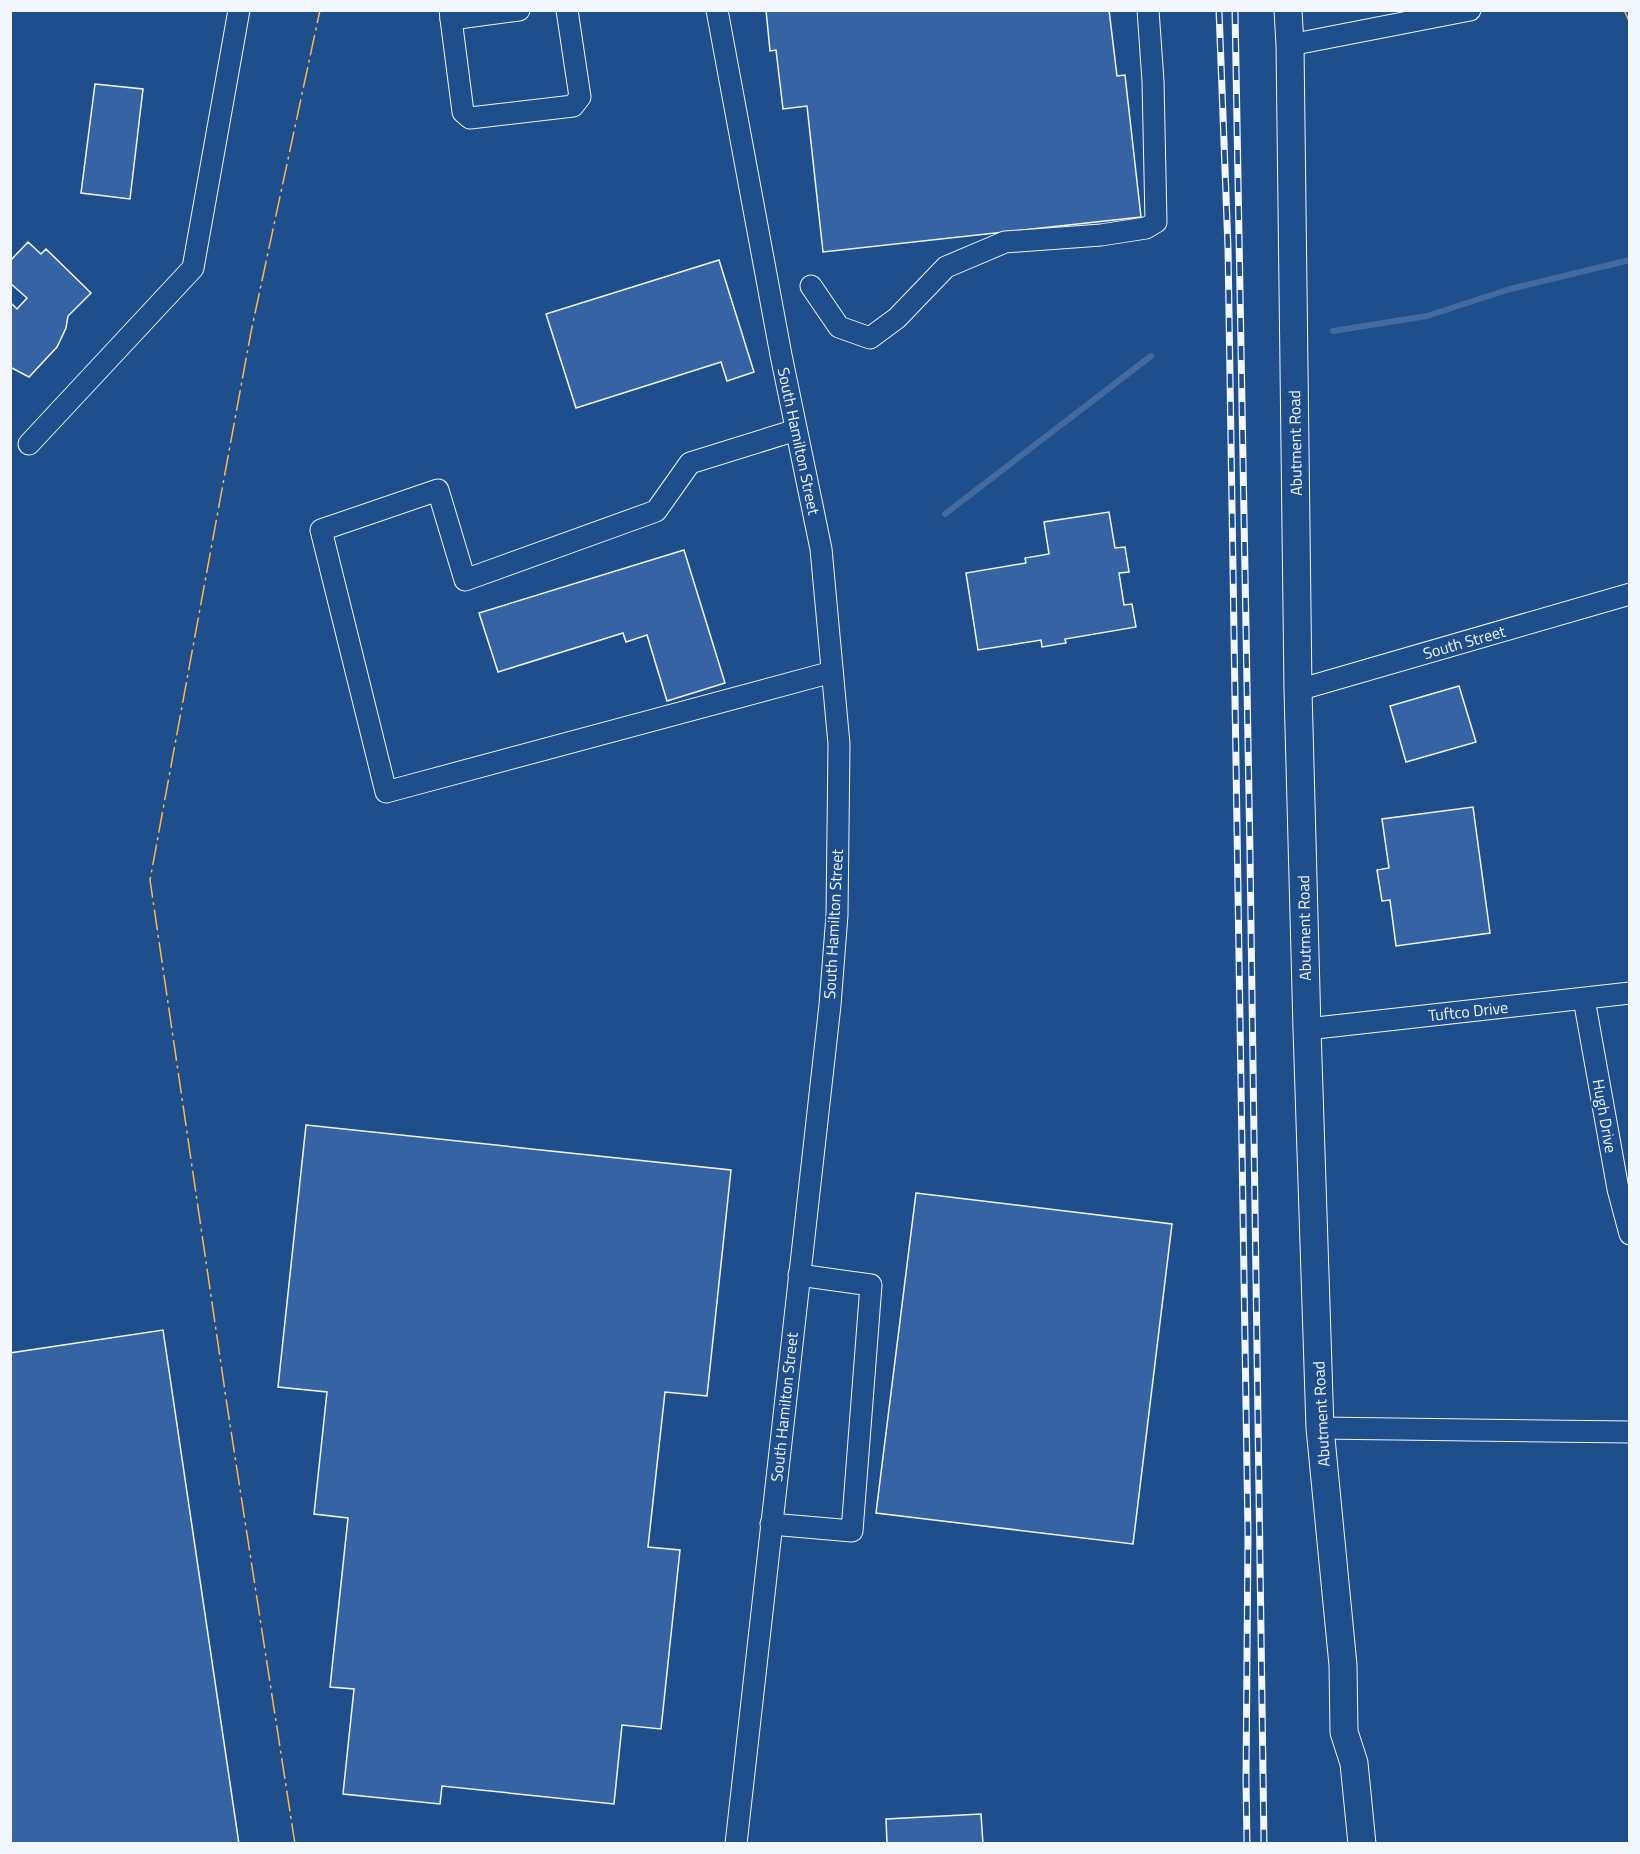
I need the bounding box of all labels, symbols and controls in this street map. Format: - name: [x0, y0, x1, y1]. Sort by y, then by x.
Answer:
- street label: South Hamilton Street: [772, 365, 826, 517]
- street label: Abutment Road: [1282, 390, 1308, 496]
- street label: South Street: [1420, 619, 1508, 665]
- street label: South Hamilton Street: [817, 848, 849, 1000]
- street label: Abutment Road: [1291, 875, 1317, 981]
- street label: Tuftco Drive: [1427, 995, 1509, 1027]
- street label: Hugh Drive: [1587, 1077, 1623, 1155]
- street label: South Hamilton Street: [764, 1331, 804, 1483]
- street label: Abutment Road: [1306, 1361, 1336, 1467]

